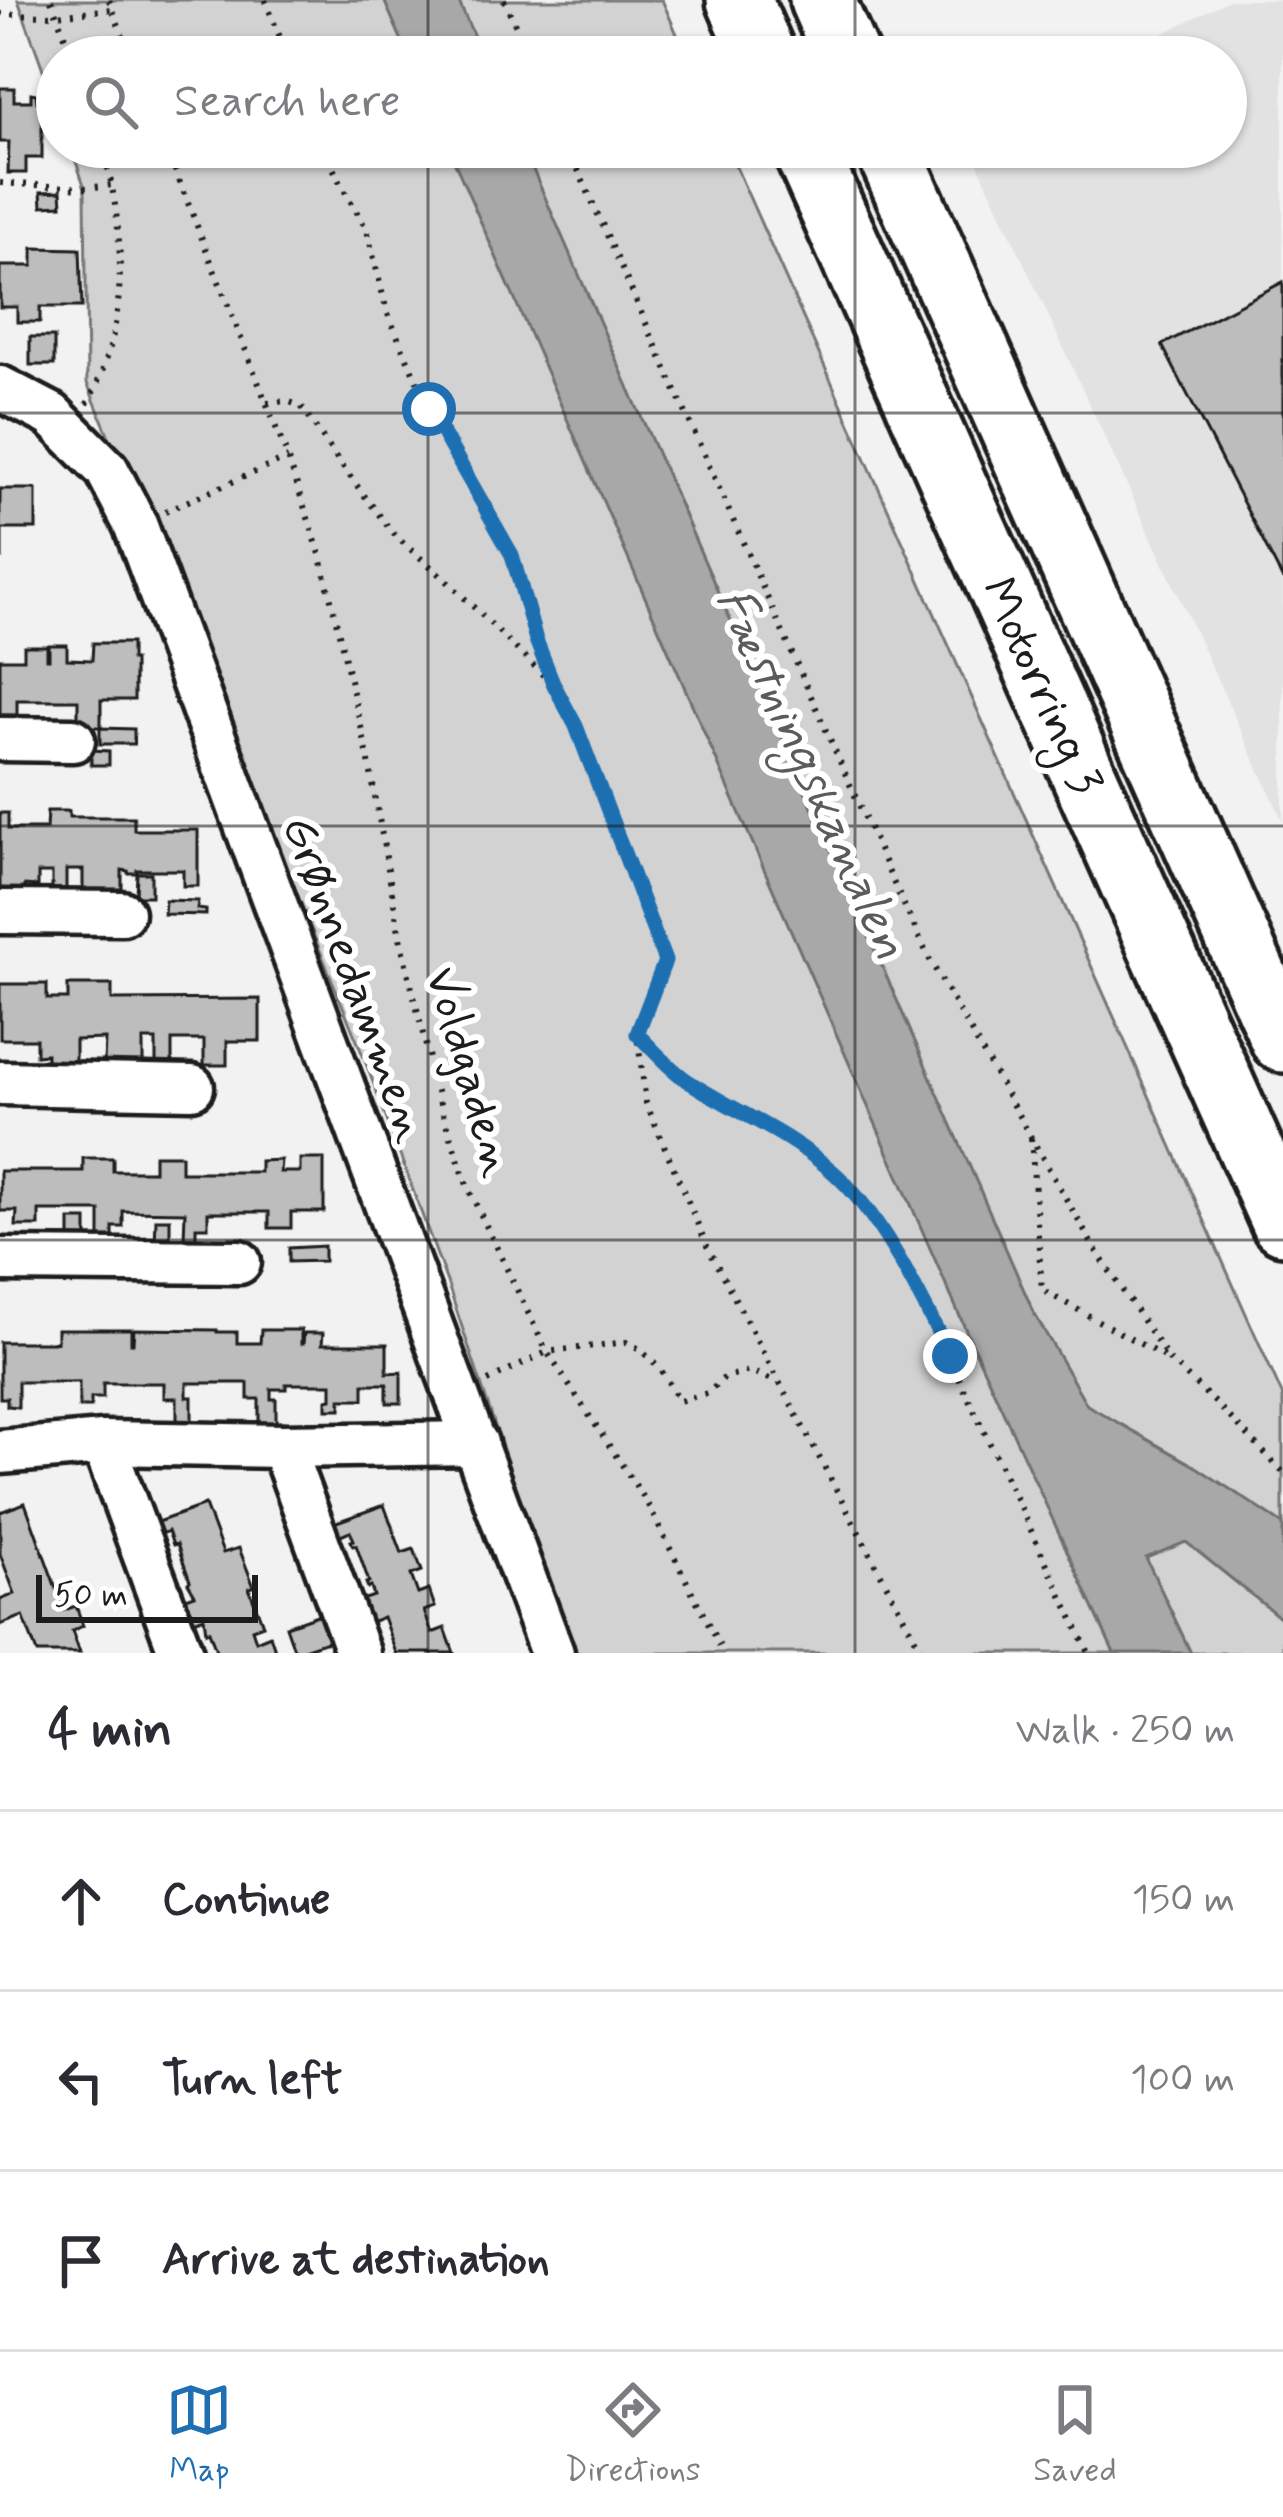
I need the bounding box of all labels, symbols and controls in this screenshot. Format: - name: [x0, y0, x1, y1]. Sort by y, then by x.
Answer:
- search box: [36, 36, 1247, 168]
- icon: search: [78, 69, 144, 135]
- text: Search here: [174, 73, 401, 132]
- route start: [402, 382, 456, 436]
- street label: Motorring 3: [962, 568, 1117, 806]
- water label: Fæstningskanalen: [694, 577, 922, 972]
- street label: Grønnedammen: [265, 807, 442, 1151]
- street label: Voldgaden: [409, 960, 529, 1184]
- route end: [923, 1329, 977, 1383]
- scale bar: [36, 1569, 258, 1622]
- text: 50 m: [54, 1574, 128, 1618]
- text: 4 min: [48, 1698, 172, 1764]
- text: Walk · 250 m: [1016, 1706, 1235, 1757]
- icon: ahead: [48, 1868, 114, 1934]
- text: Continue: [162, 1871, 330, 1930]
- text: 150 m: [1132, 1875, 1235, 1926]
- icon: left: [48, 2048, 114, 2114]
- text: Turn left: [162, 2051, 342, 2110]
- text: 100 m: [1130, 2055, 1235, 2106]
- icon: arrive: [48, 2228, 114, 2294]
- text: Arrive at destination: [162, 2231, 550, 2290]
- tab: Map: [166, 2377, 232, 2493]
- tab: Directions: [565, 2377, 701, 2493]
- tab: Saved: [1033, 2377, 1117, 2493]

